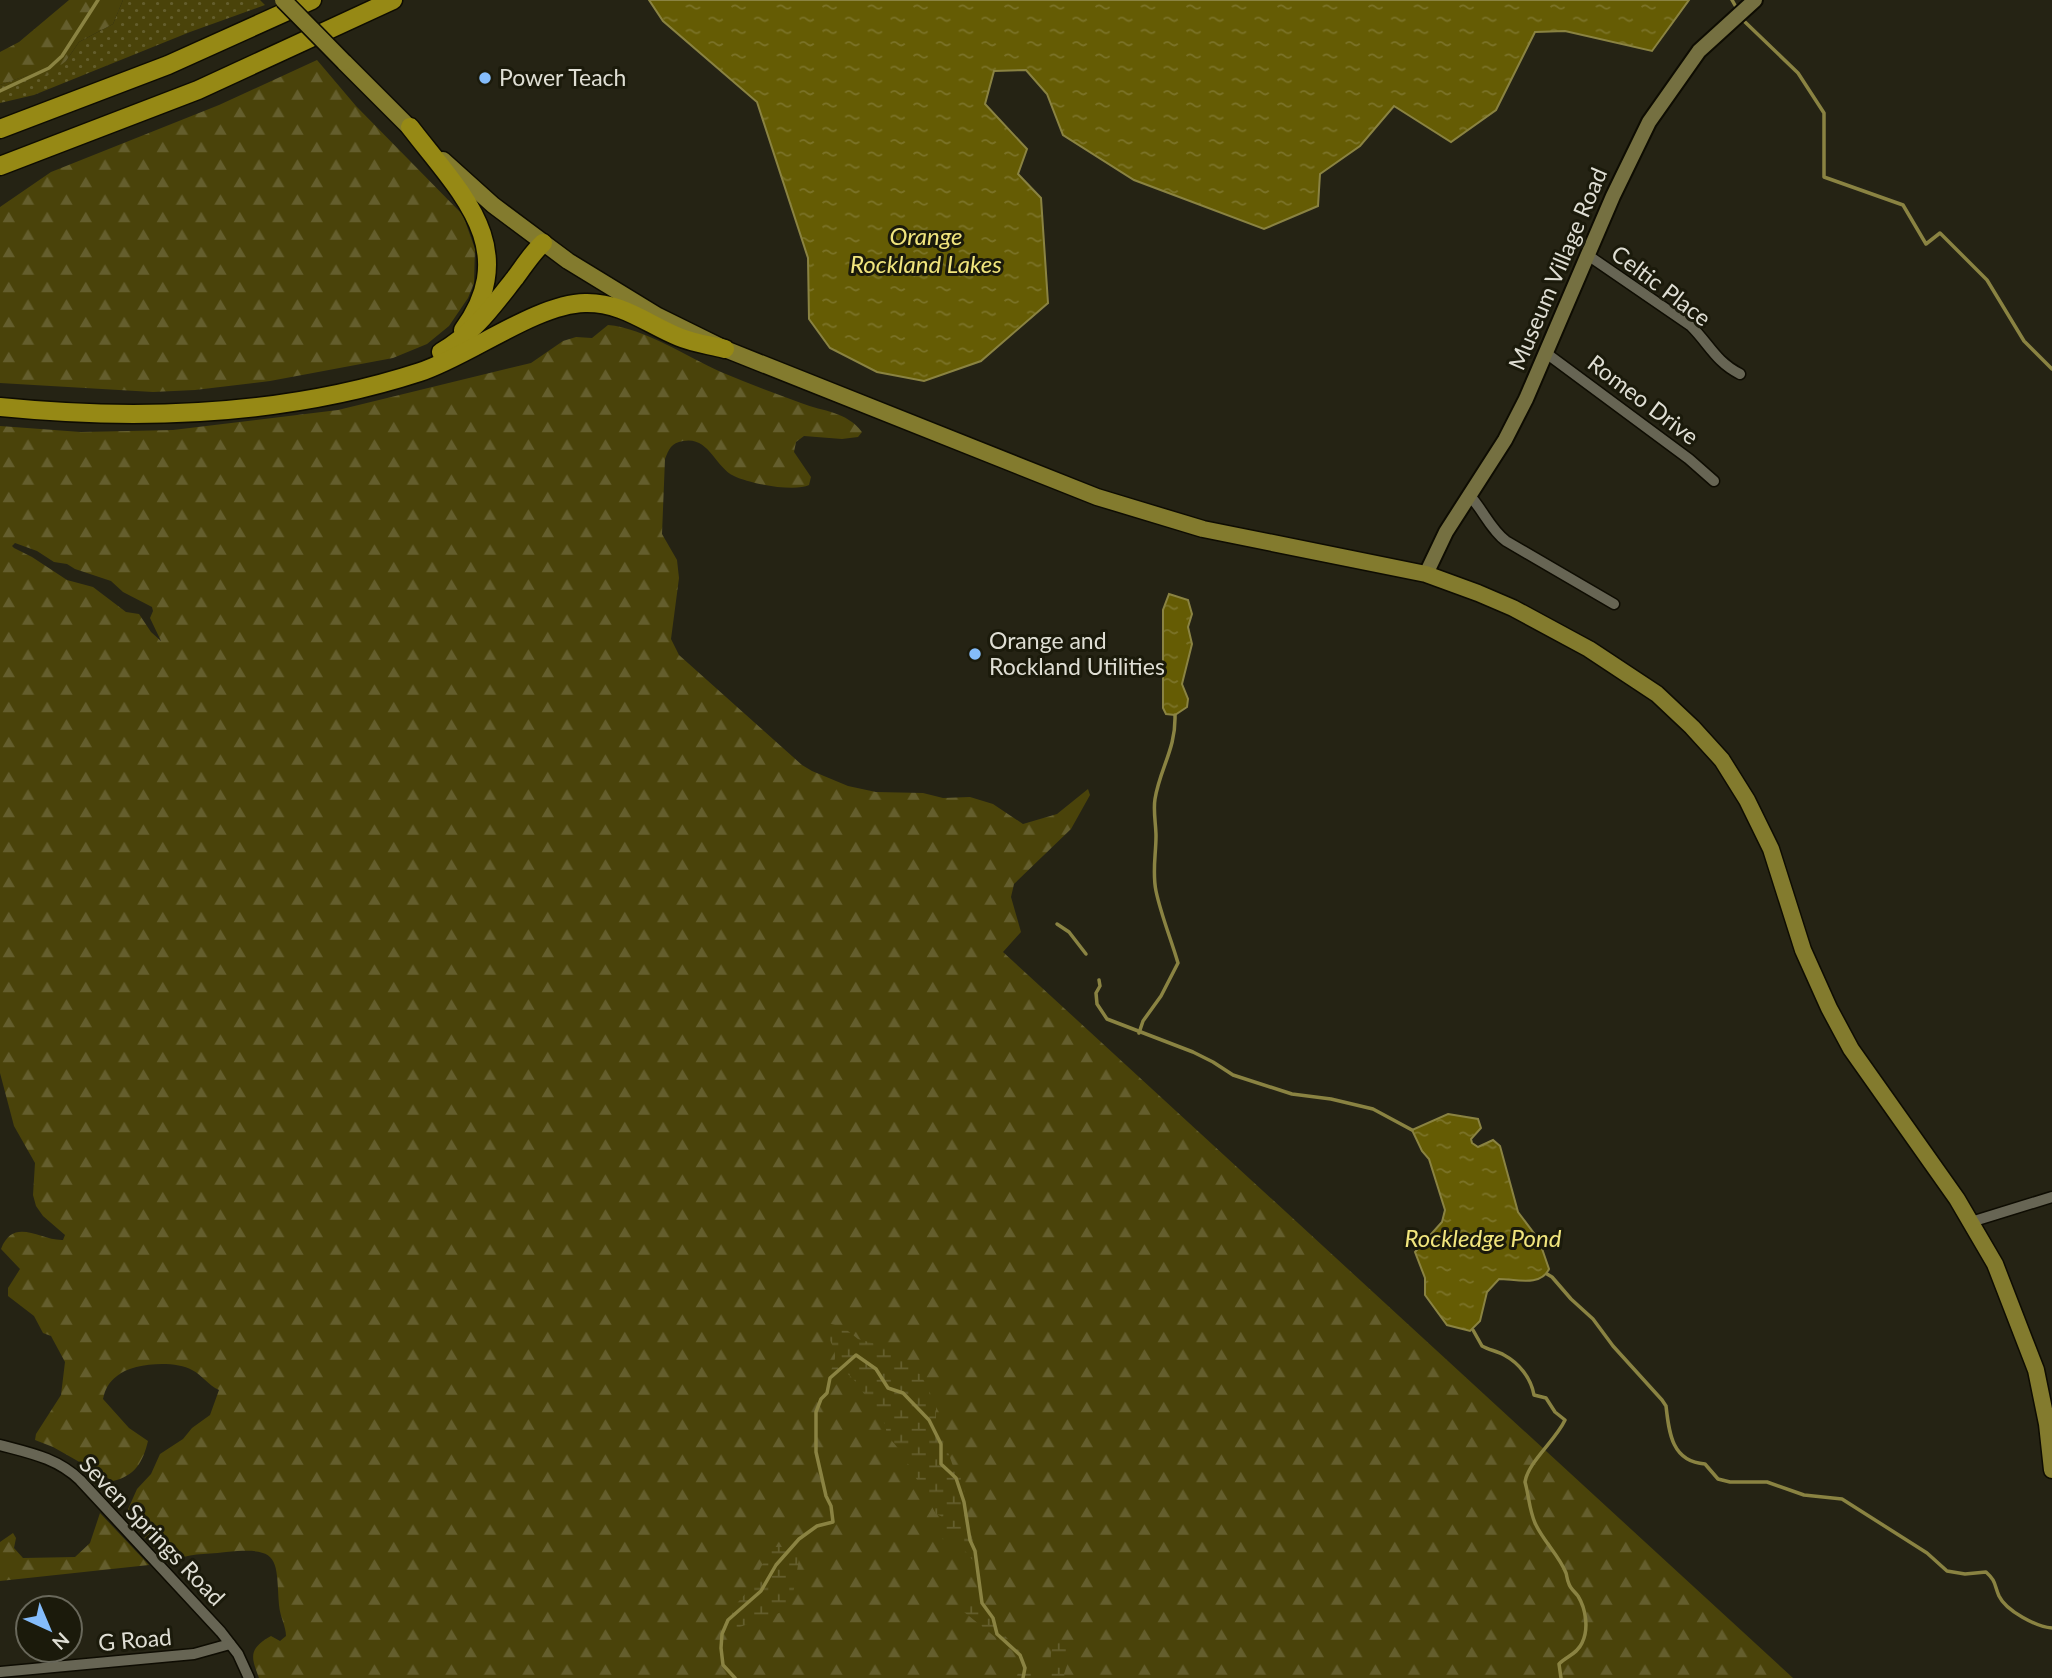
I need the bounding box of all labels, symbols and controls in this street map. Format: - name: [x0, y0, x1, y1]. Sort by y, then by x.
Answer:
- place label: Power Teach: [499, 63, 626, 91]
- marker: Power Teach: [477, 70, 493, 86]
- street label: Museum Village Road: [1502, 163, 1612, 374]
- water label: Orange Rockland Lakes: [850, 221, 1002, 278]
- street label: Celtic Place: [1606, 239, 1717, 332]
- street label: Romeo Drive: [1583, 348, 1705, 450]
- place label: Orange and Rockland Utilities: [989, 626, 1165, 680]
- marker: Orange and Rockland Utilities: [967, 646, 983, 662]
- water label: Rockledge Pond: [1405, 1223, 1562, 1252]
- street label: Seven Springs Road: [74, 1450, 231, 1611]
- north arrow: [14, 1594, 84, 1664]
- street label: G Road: [97, 1622, 173, 1656]
- text: N: [48, 1628, 74, 1655]

